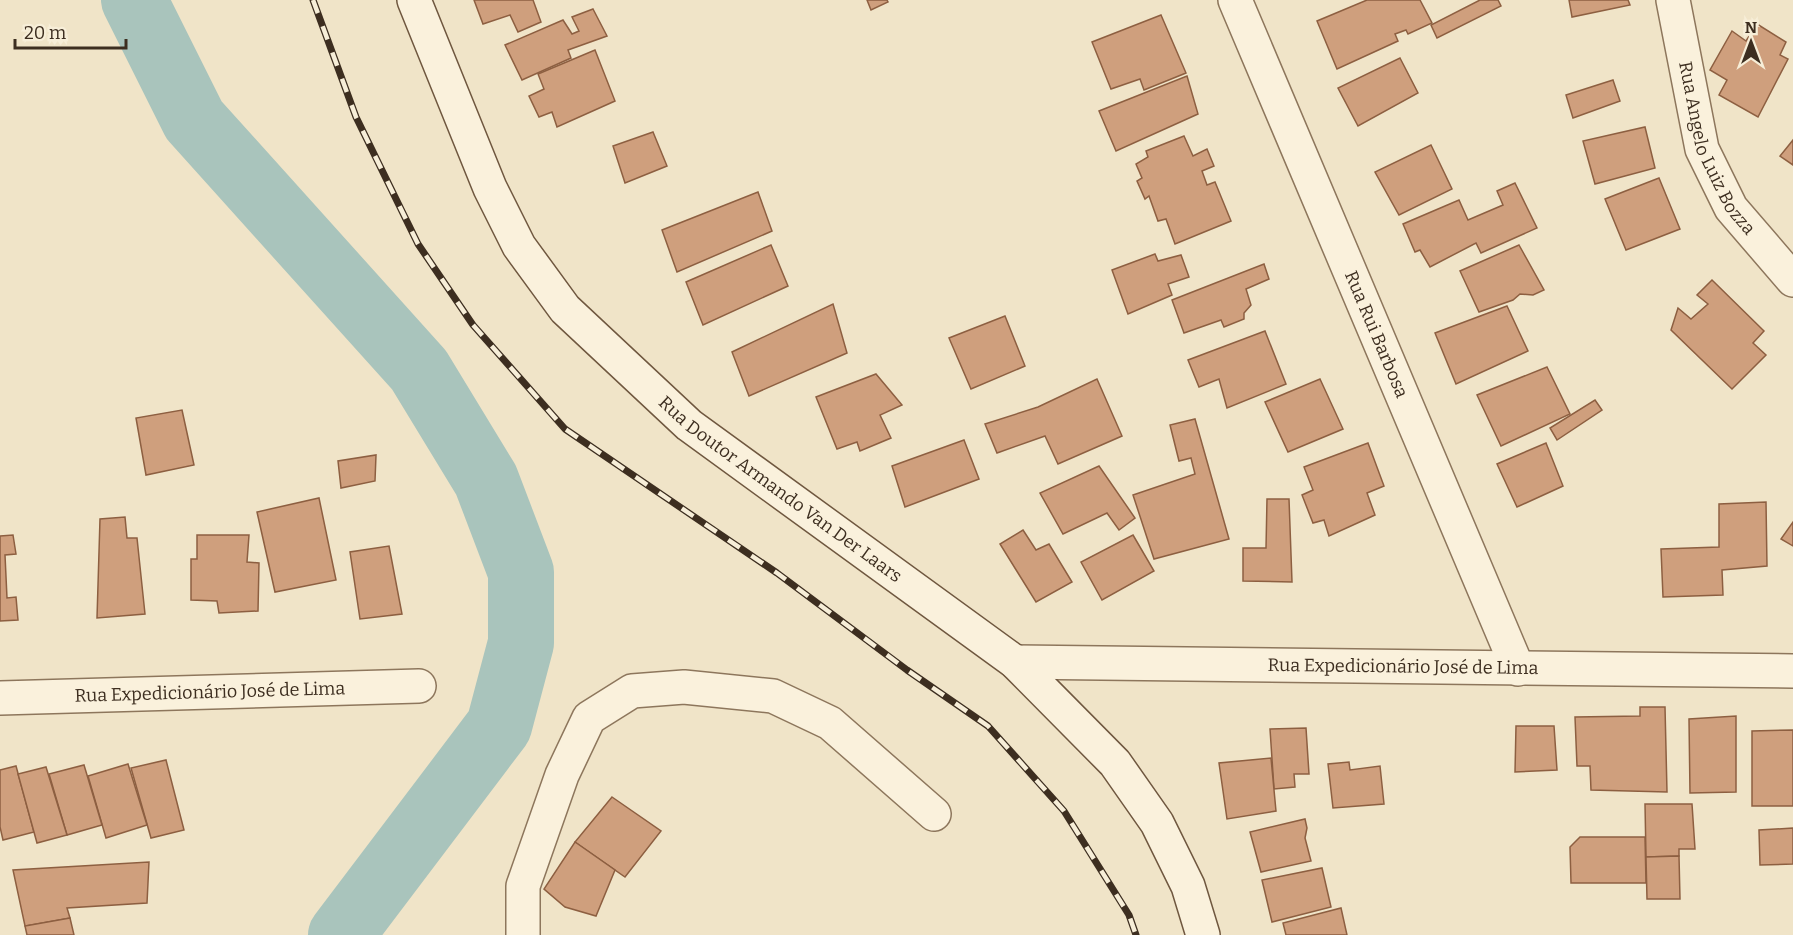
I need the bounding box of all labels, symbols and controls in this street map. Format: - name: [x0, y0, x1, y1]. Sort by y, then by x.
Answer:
- scale bar: [15, 12, 126, 50]
- north arrow: [1721, 12, 1781, 72]
- text: N: [1745, 18, 1757, 37]
- text: 20 m: [24, 22, 66, 44]
- street label: Rua Angelo Luiz Bozza: [1674, 60, 1760, 239]
- street label: Rua Rui Barbosa: [1340, 267, 1413, 401]
- street label: Rua Doutor Armando Van Der Laars: [654, 391, 906, 587]
- street label: Rua Expedicionário José de Lima: [1267, 654, 1539, 679]
- street label: Rua Expedicionário José de Lima: [74, 677, 346, 707]

